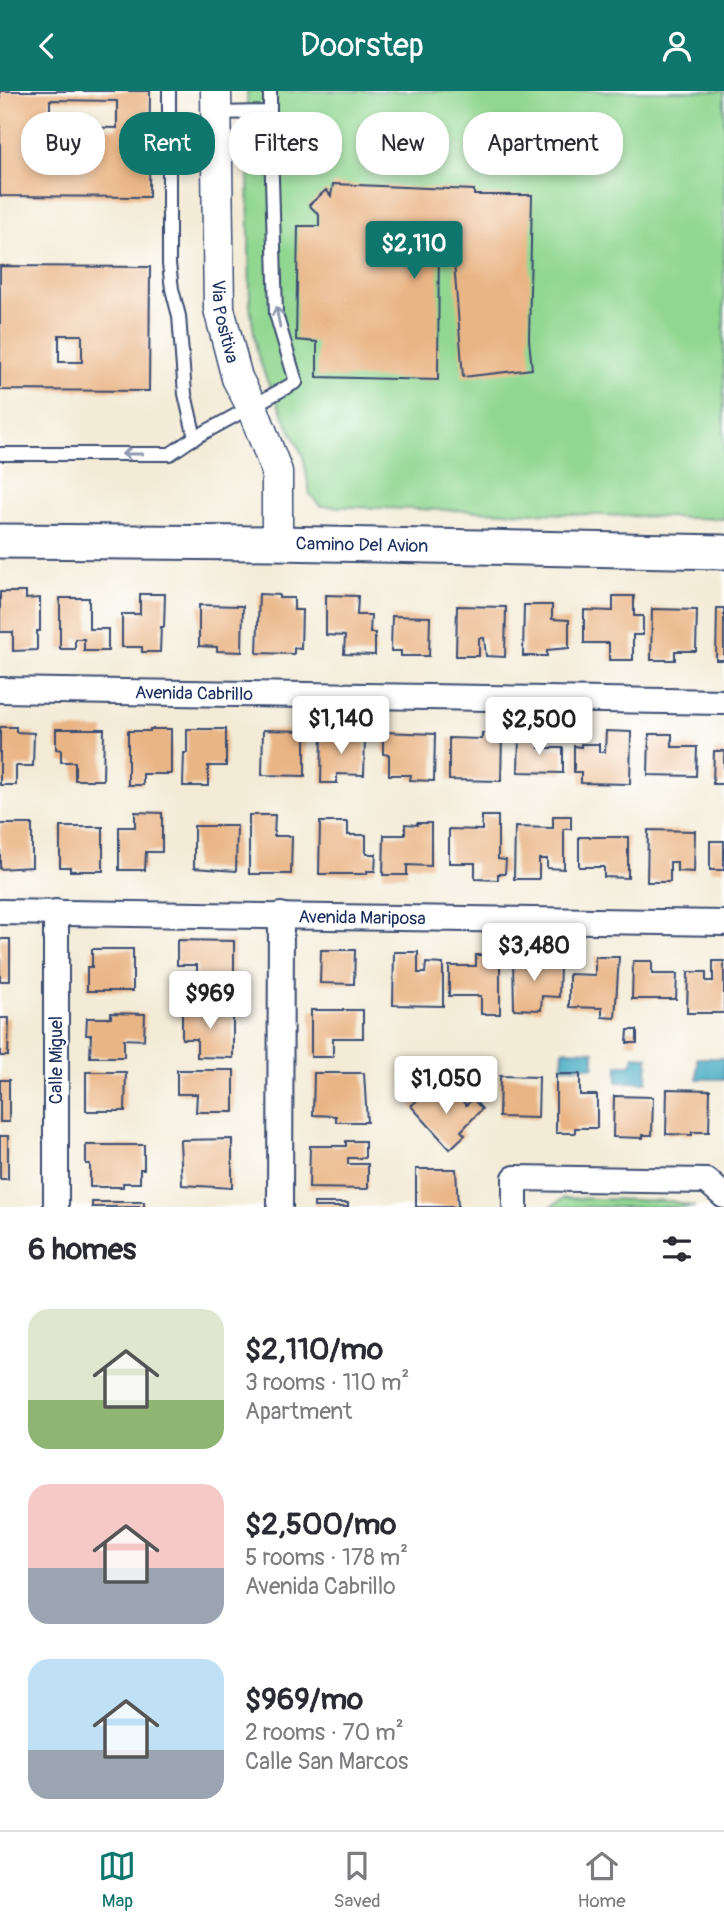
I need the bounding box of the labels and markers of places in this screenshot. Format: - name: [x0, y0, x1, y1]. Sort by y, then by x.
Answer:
- pin: $2,110: [357, 221, 471, 281]
- pin: $1,140: [284, 697, 398, 756]
- pin: $2,500: [482, 697, 596, 757]
- pin: $3,480: [477, 923, 591, 983]
- pin: $969: [169, 971, 251, 1031]
- pin: $1,050: [389, 1056, 503, 1116]

